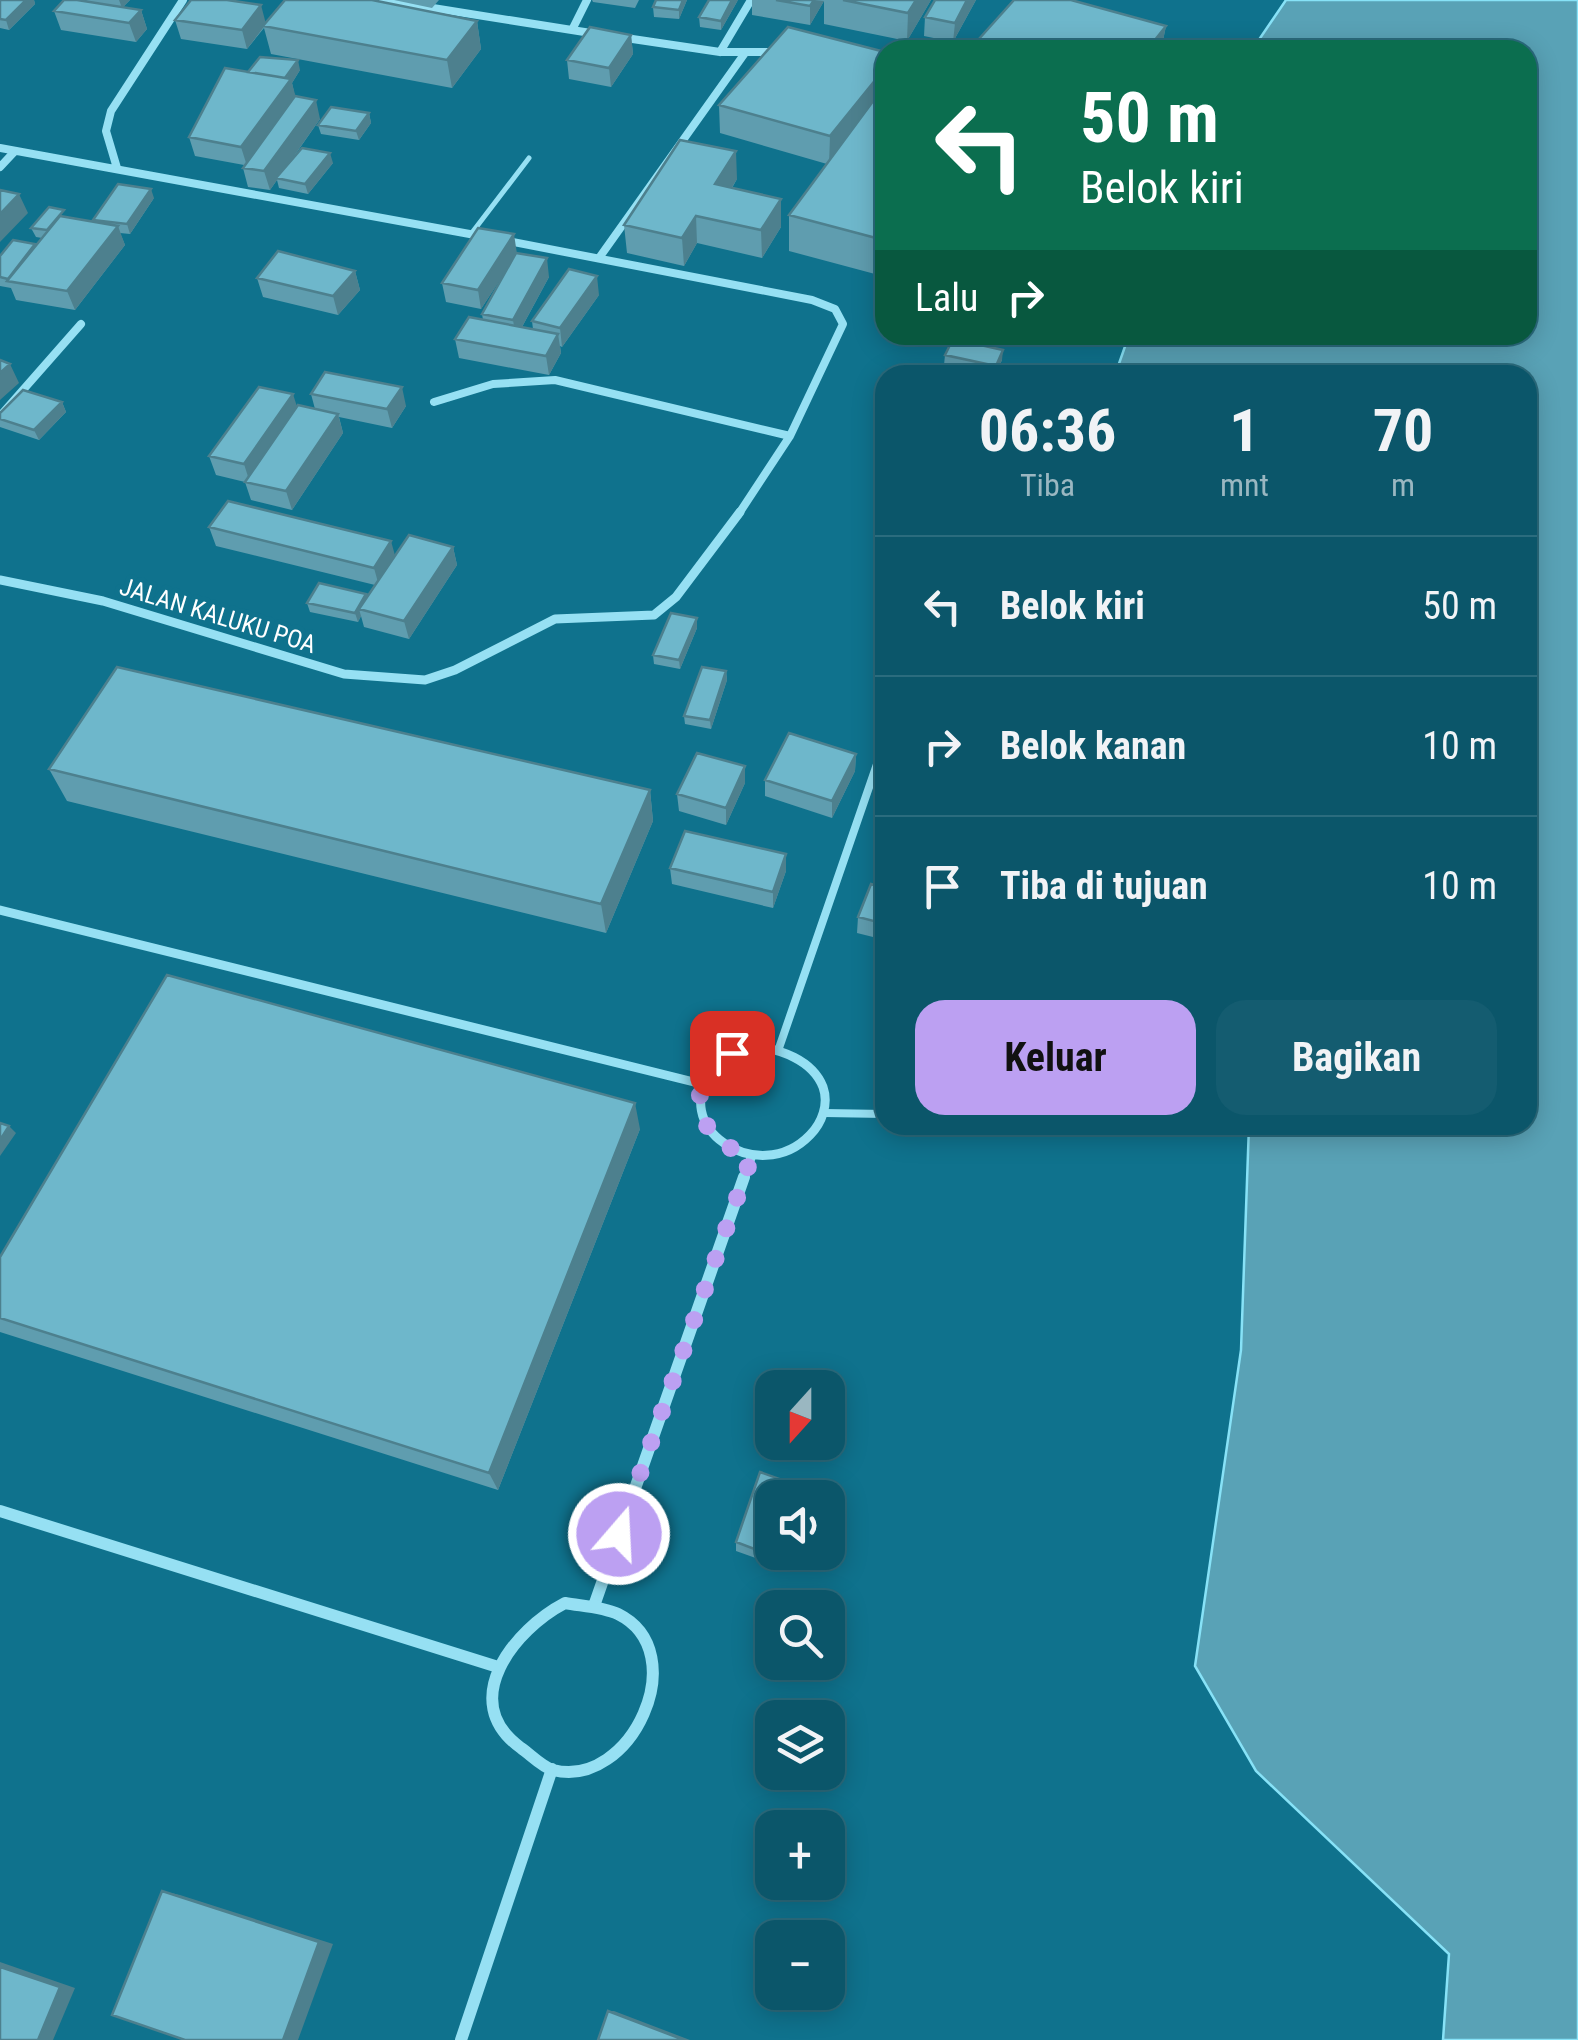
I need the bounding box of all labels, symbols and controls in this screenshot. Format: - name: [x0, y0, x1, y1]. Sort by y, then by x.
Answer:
- text: 50 m: [1080, 77, 1219, 159]
- icon: left: [915, 80, 1045, 210]
- text: Belok kiri: [1080, 161, 1244, 214]
- icon: right: [998, 270, 1053, 325]
- text: Lalu: [915, 276, 978, 320]
- text: 06:36: [979, 395, 1116, 466]
- text: 1: [1229, 395, 1260, 466]
- text: 70: [1373, 395, 1433, 466]
- text: Tiba: [1020, 466, 1075, 504]
- text: mnt: [1220, 466, 1269, 504]
- text: m: [1391, 466, 1415, 504]
- street label: JALAN KALUKU POA: [116, 572, 320, 659]
- icon: left: [915, 579, 970, 634]
- text: Belok kiri: [1000, 584, 1145, 628]
- text: 50 m: [1422, 584, 1497, 628]
- icon: right: [915, 719, 970, 774]
- text: Belok kanan: [1000, 724, 1186, 768]
- text: 10 m: [1422, 724, 1497, 768]
- icon: arrive: [915, 859, 970, 914]
- text: Tiba di tujuan: [1000, 864, 1208, 908]
- text: 10 m: [1422, 864, 1497, 908]
- button: Keluar: [915, 1000, 1196, 1115]
- button: Bagikan: [1216, 1000, 1497, 1115]
- pin: [690, 1011, 775, 1096]
- icon: arrive: [705, 1026, 760, 1081]
- north arrow: [755, 1370, 845, 1460]
- map controls: [755, 1370, 845, 2010]
- button: sound: [755, 1480, 845, 1570]
- position arrow: [567, 1482, 671, 1586]
- button: search: [755, 1590, 845, 1680]
- button: layers: [755, 1700, 845, 1790]
- button: +: [755, 1810, 845, 1900]
- button: −: [755, 1920, 845, 2010]

